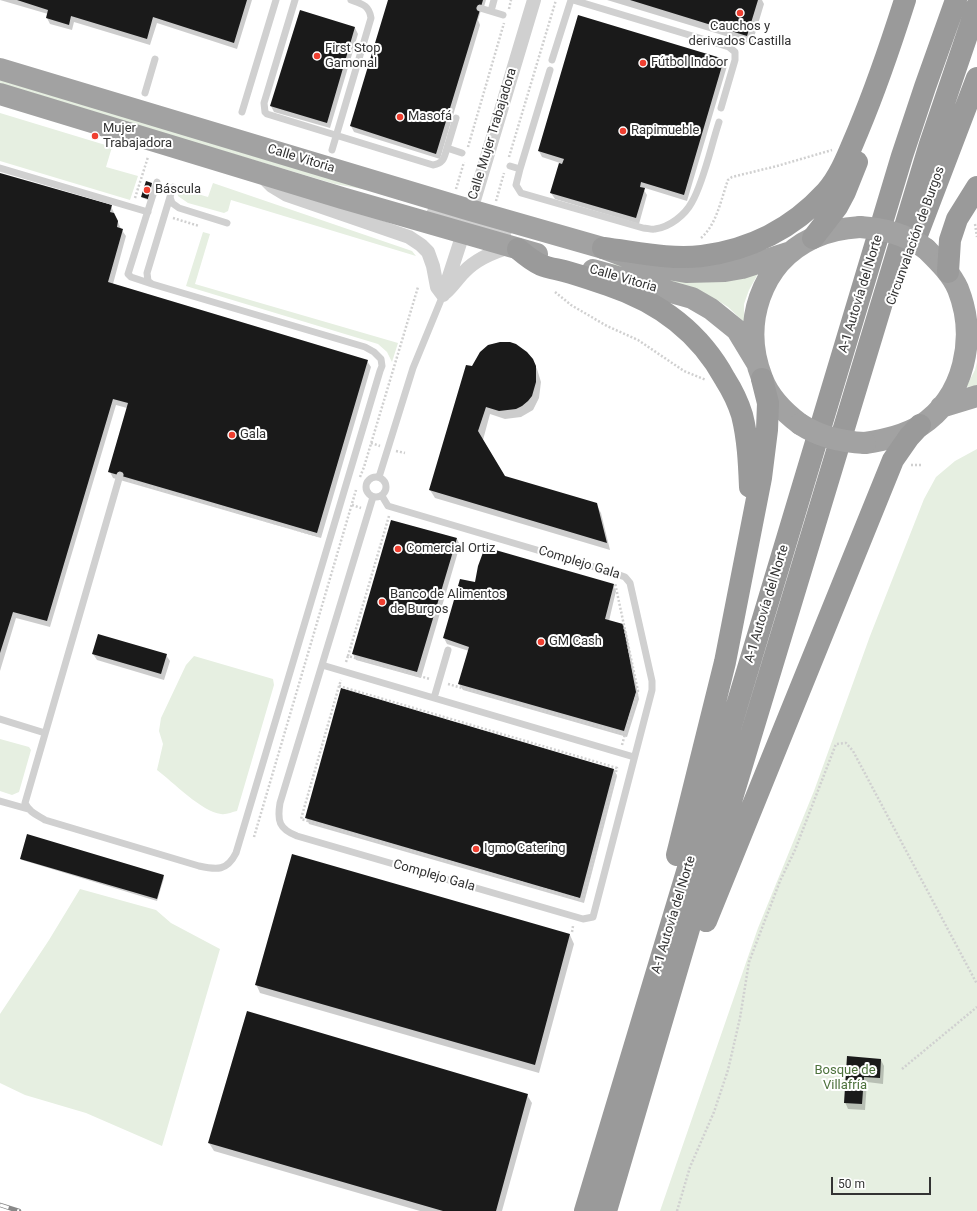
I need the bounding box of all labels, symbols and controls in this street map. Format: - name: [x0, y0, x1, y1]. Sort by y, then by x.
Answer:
- marker: Cauchos y derivados Castilla: [735, 8, 745, 18]
- place label: Cauchos y derivados Castilla: [689, 19, 791, 50]
- place label: First Stop Gamonal: [325, 41, 380, 72]
- marker: First Stop Gamonal: [312, 51, 322, 61]
- place label: Fútbol Indoor: [651, 55, 728, 71]
- marker: Fútbol Indoor: [638, 58, 648, 68]
- street label: Calle Mujer Trabajadora: [465, 66, 521, 202]
- place label: Masofá: [408, 109, 452, 125]
- marker: Masofá: [395, 112, 405, 122]
- place label: Mujer Trabajadora: [103, 121, 172, 152]
- place label: Rapimueble: [631, 123, 699, 139]
- marker: Rapimueble: [618, 126, 628, 136]
- marker: Mujer Trabajadora: [90, 131, 100, 141]
- street label: Calle Vitoria: [265, 141, 337, 177]
- street label: Circunvalación de Burgos: [884, 164, 948, 308]
- place label: Báscula: [155, 182, 201, 198]
- marker: Báscula: [142, 185, 152, 195]
- street label: A-1 Autovía del Norte: [836, 233, 886, 355]
- street label: Calle Vitoria: [587, 262, 659, 296]
- place label: Gala: [240, 427, 266, 443]
- marker: Gala: [227, 430, 237, 440]
- place label: Comercial Ortiz: [406, 541, 495, 557]
- street label: Complejo Gala: [536, 543, 622, 583]
- street label: A-1 Autovía del Norte: [742, 543, 792, 665]
- marker: Comercial Ortiz: [393, 544, 403, 554]
- place label: Banco de Alimentos de Burgos: [390, 587, 506, 618]
- marker: Banco de Alimentos de Burgos: [377, 597, 387, 607]
- place label: GM Cash: [549, 634, 602, 650]
- marker: GM Cash: [536, 637, 546, 647]
- place label: Igmo Catering: [484, 841, 566, 857]
- marker: Igmo Catering: [471, 844, 481, 854]
- street label: A-1 Autovía del Norte: [649, 854, 699, 976]
- street label: Complejo Gala: [391, 857, 477, 895]
- park label: Bosque de Villafría: [814, 1063, 876, 1094]
- scale bar: [833, 1169, 933, 1195]
- text: 50 m: [838, 1177, 865, 1191]

